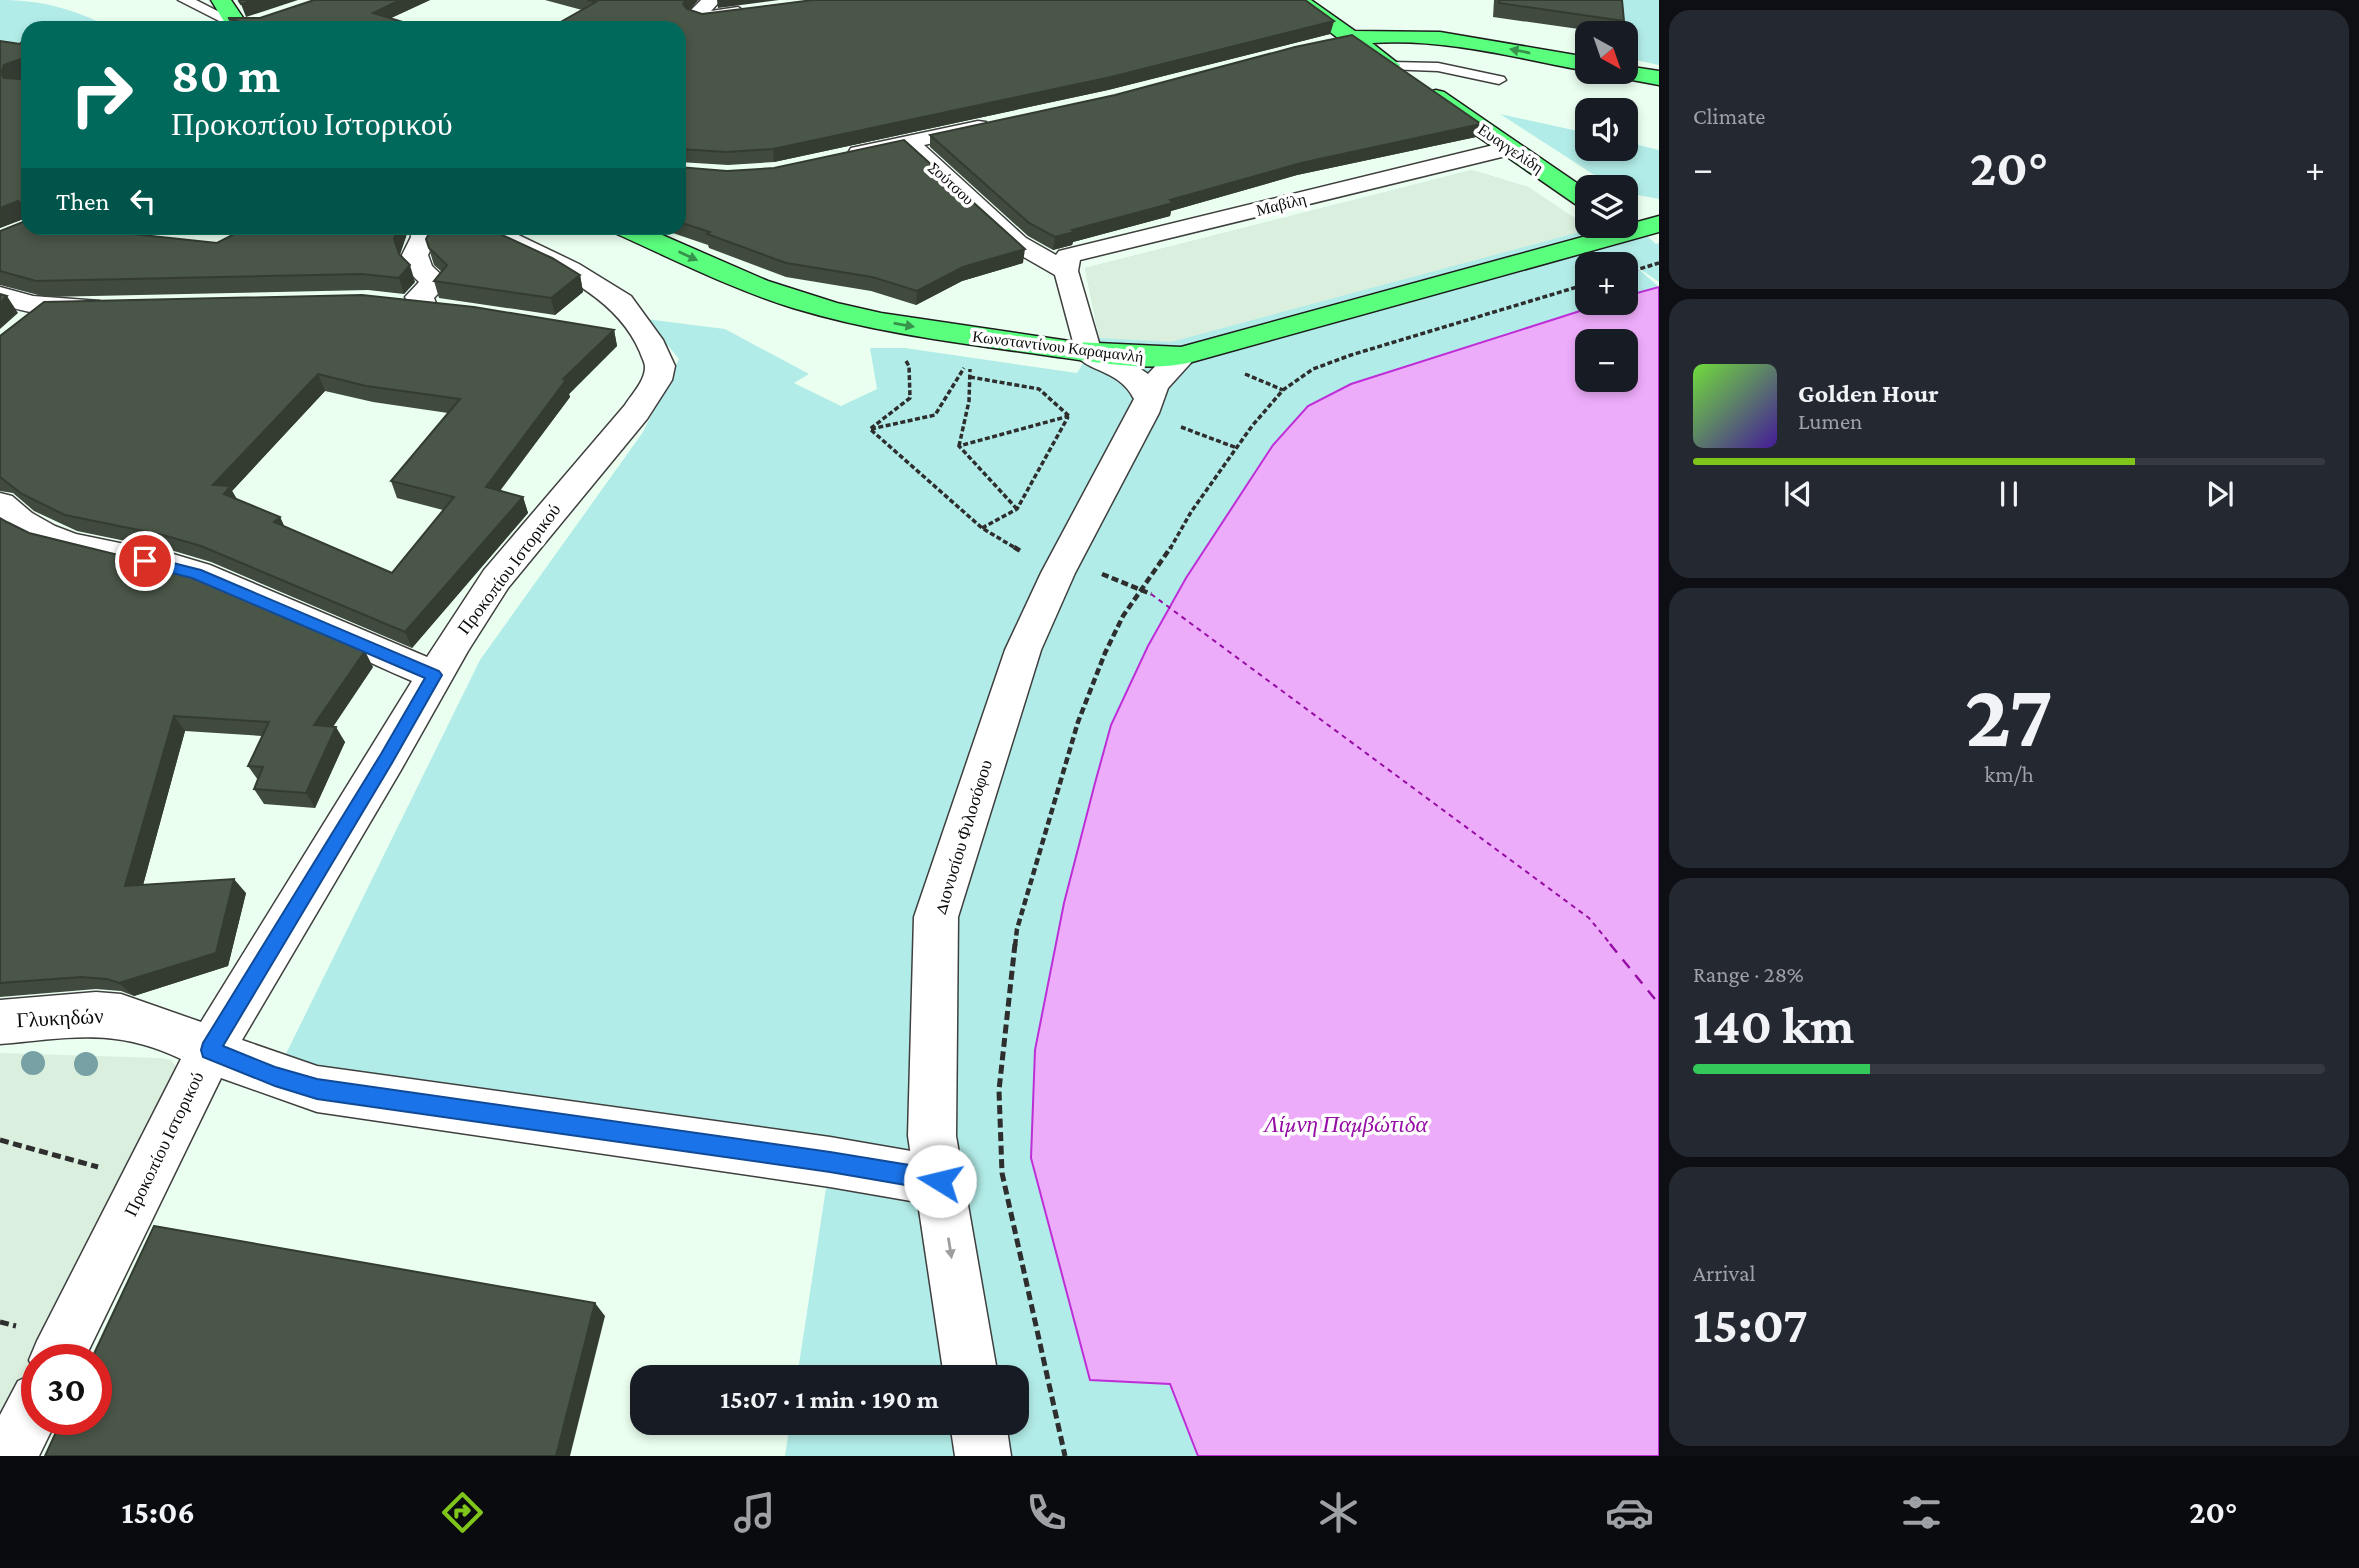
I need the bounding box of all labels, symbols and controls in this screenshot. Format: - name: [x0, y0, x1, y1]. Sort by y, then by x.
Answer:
- north arrow: [1575, 21, 1638, 84]
- map controls: [1575, 21, 1638, 392]
- one-way arrow: [1509, 45, 1531, 56]
- text: 80 m: [171, 48, 280, 103]
- icon: right: [56, 49, 147, 140]
- button: sound: [1575, 98, 1638, 161]
- text: Climate: [1693, 103, 1765, 129]
- text: Προκοπίου Ιστορικού: [171, 106, 452, 142]
- street label: Ευαγγελίδη: [1474, 120, 1546, 177]
- text: 20°: [1970, 138, 2048, 196]
- text: −: [1693, 147, 1713, 189]
- text: +: [2305, 147, 2325, 189]
- street label: Σούτσου: [926, 159, 977, 208]
- button: layers: [1575, 175, 1638, 238]
- icon: left: [124, 182, 162, 220]
- text: Then: [56, 187, 110, 216]
- street label: Μαβίλη: [1254, 190, 1308, 220]
- one-way arrow: [678, 250, 698, 262]
- button: +: [1575, 252, 1638, 315]
- one-way arrow: [893, 320, 915, 331]
- street label: Κωνσταντίνου Καραμανλή: [971, 328, 1144, 366]
- button: −: [1575, 329, 1638, 392]
- text: Golden Hour: [1798, 379, 1939, 408]
- text: Lumen: [1798, 408, 1862, 434]
- icon: previous: [1779, 475, 1817, 513]
- icon: pause: [1990, 475, 2028, 513]
- icon: next: [2201, 475, 2239, 513]
- street label: Προκοπίου Ιστορικού: [453, 500, 565, 638]
- pin: [115, 531, 175, 591]
- icon: arrive: [126, 542, 164, 580]
- text: 27: [1965, 664, 2053, 766]
- street label: Διονυσίου Φιλοσόφου: [930, 757, 996, 917]
- text: km/h: [1984, 761, 2034, 787]
- text: Range · 28%: [1693, 961, 1804, 987]
- text: 140 km: [1693, 996, 1854, 1054]
- street label: Γλυκηδών: [16, 1004, 104, 1032]
- street label: Προκοπίου Ιστορικού: [120, 1068, 208, 1220]
- water label: Λίμνη Παμβώτιδα: [1262, 1111, 1428, 1137]
- position arrow: [903, 1144, 977, 1218]
- one-way arrow: [945, 1237, 956, 1259]
- text: Arrival: [1693, 1260, 1756, 1286]
- text: 15:07: [1693, 1295, 1808, 1353]
- speed limit sign: 30: [21, 1344, 112, 1435]
- text: 15:07 · 1 min · 190 m: [720, 1385, 939, 1414]
- icon: directions: [438, 1488, 487, 1537]
- icon: music: [730, 1488, 779, 1537]
- icon: phone: [1022, 1488, 1071, 1537]
- icon: climate: [1314, 1488, 1363, 1537]
- icon: car: [1605, 1488, 1654, 1537]
- icon: filters: [1897, 1488, 1946, 1537]
- text: 15:06: [121, 1494, 195, 1530]
- text: 20°: [2189, 1494, 2237, 1530]

